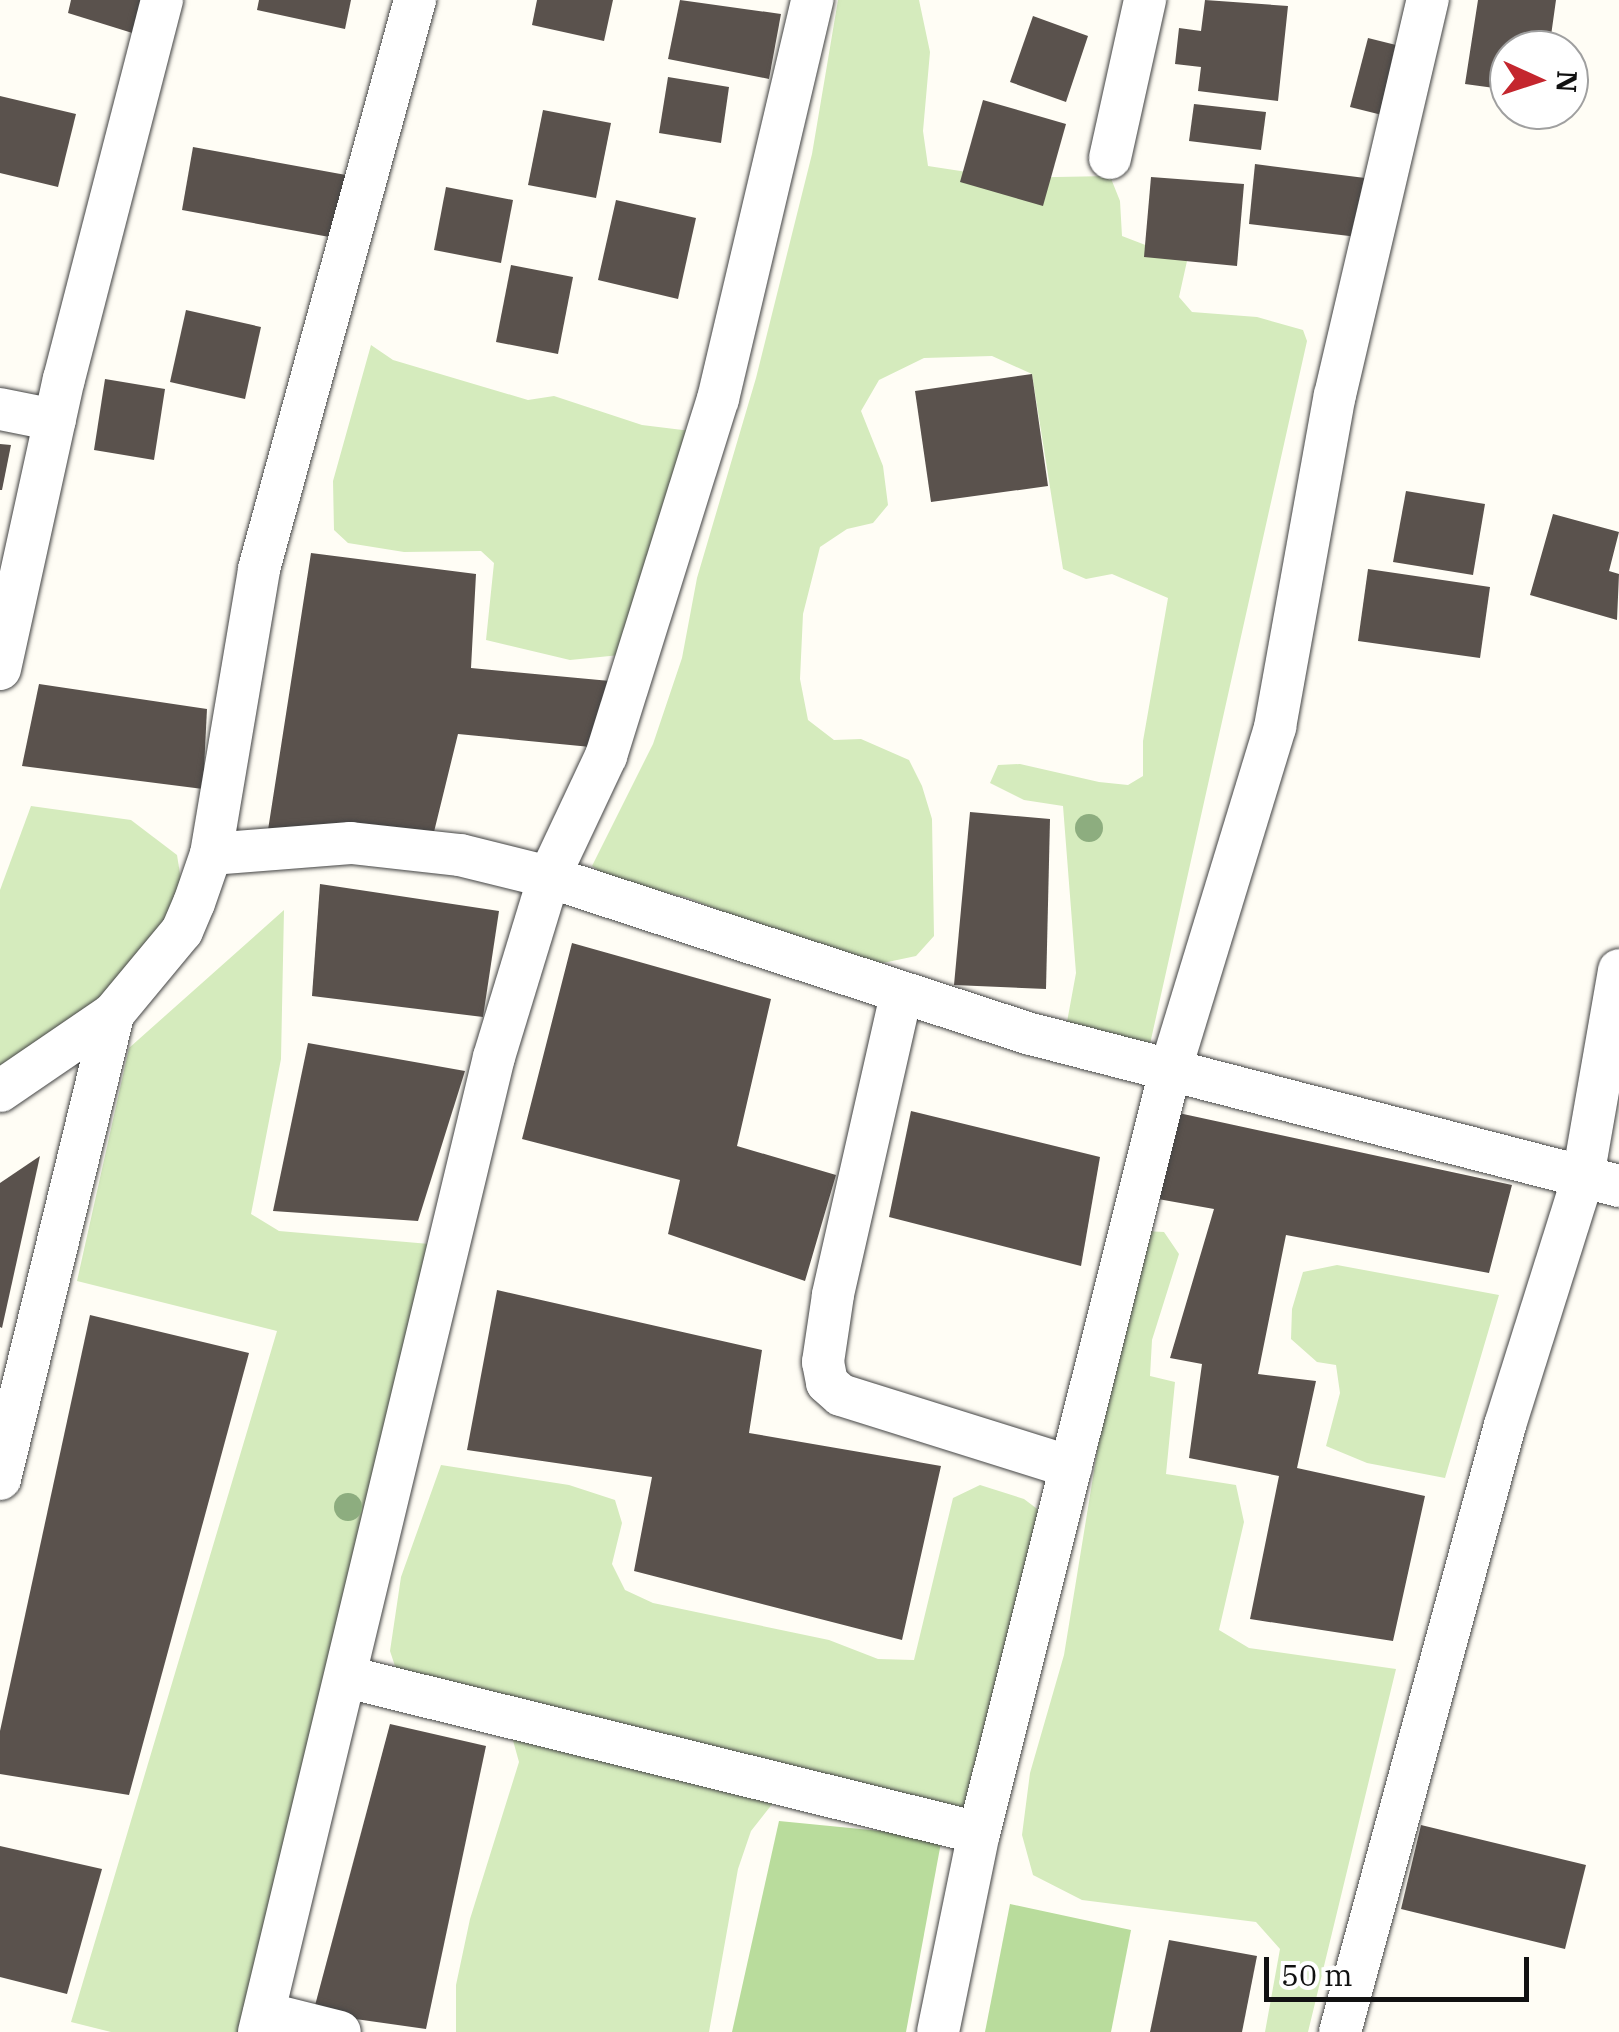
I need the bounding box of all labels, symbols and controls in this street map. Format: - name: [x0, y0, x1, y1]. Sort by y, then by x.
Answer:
- north arrow: [1489, 30, 1589, 130]
- text: N: [1548, 69, 1587, 94]
- scale bar: [1269, 1937, 1534, 1999]
- text: 50 m: [1281, 1955, 1353, 1994]

